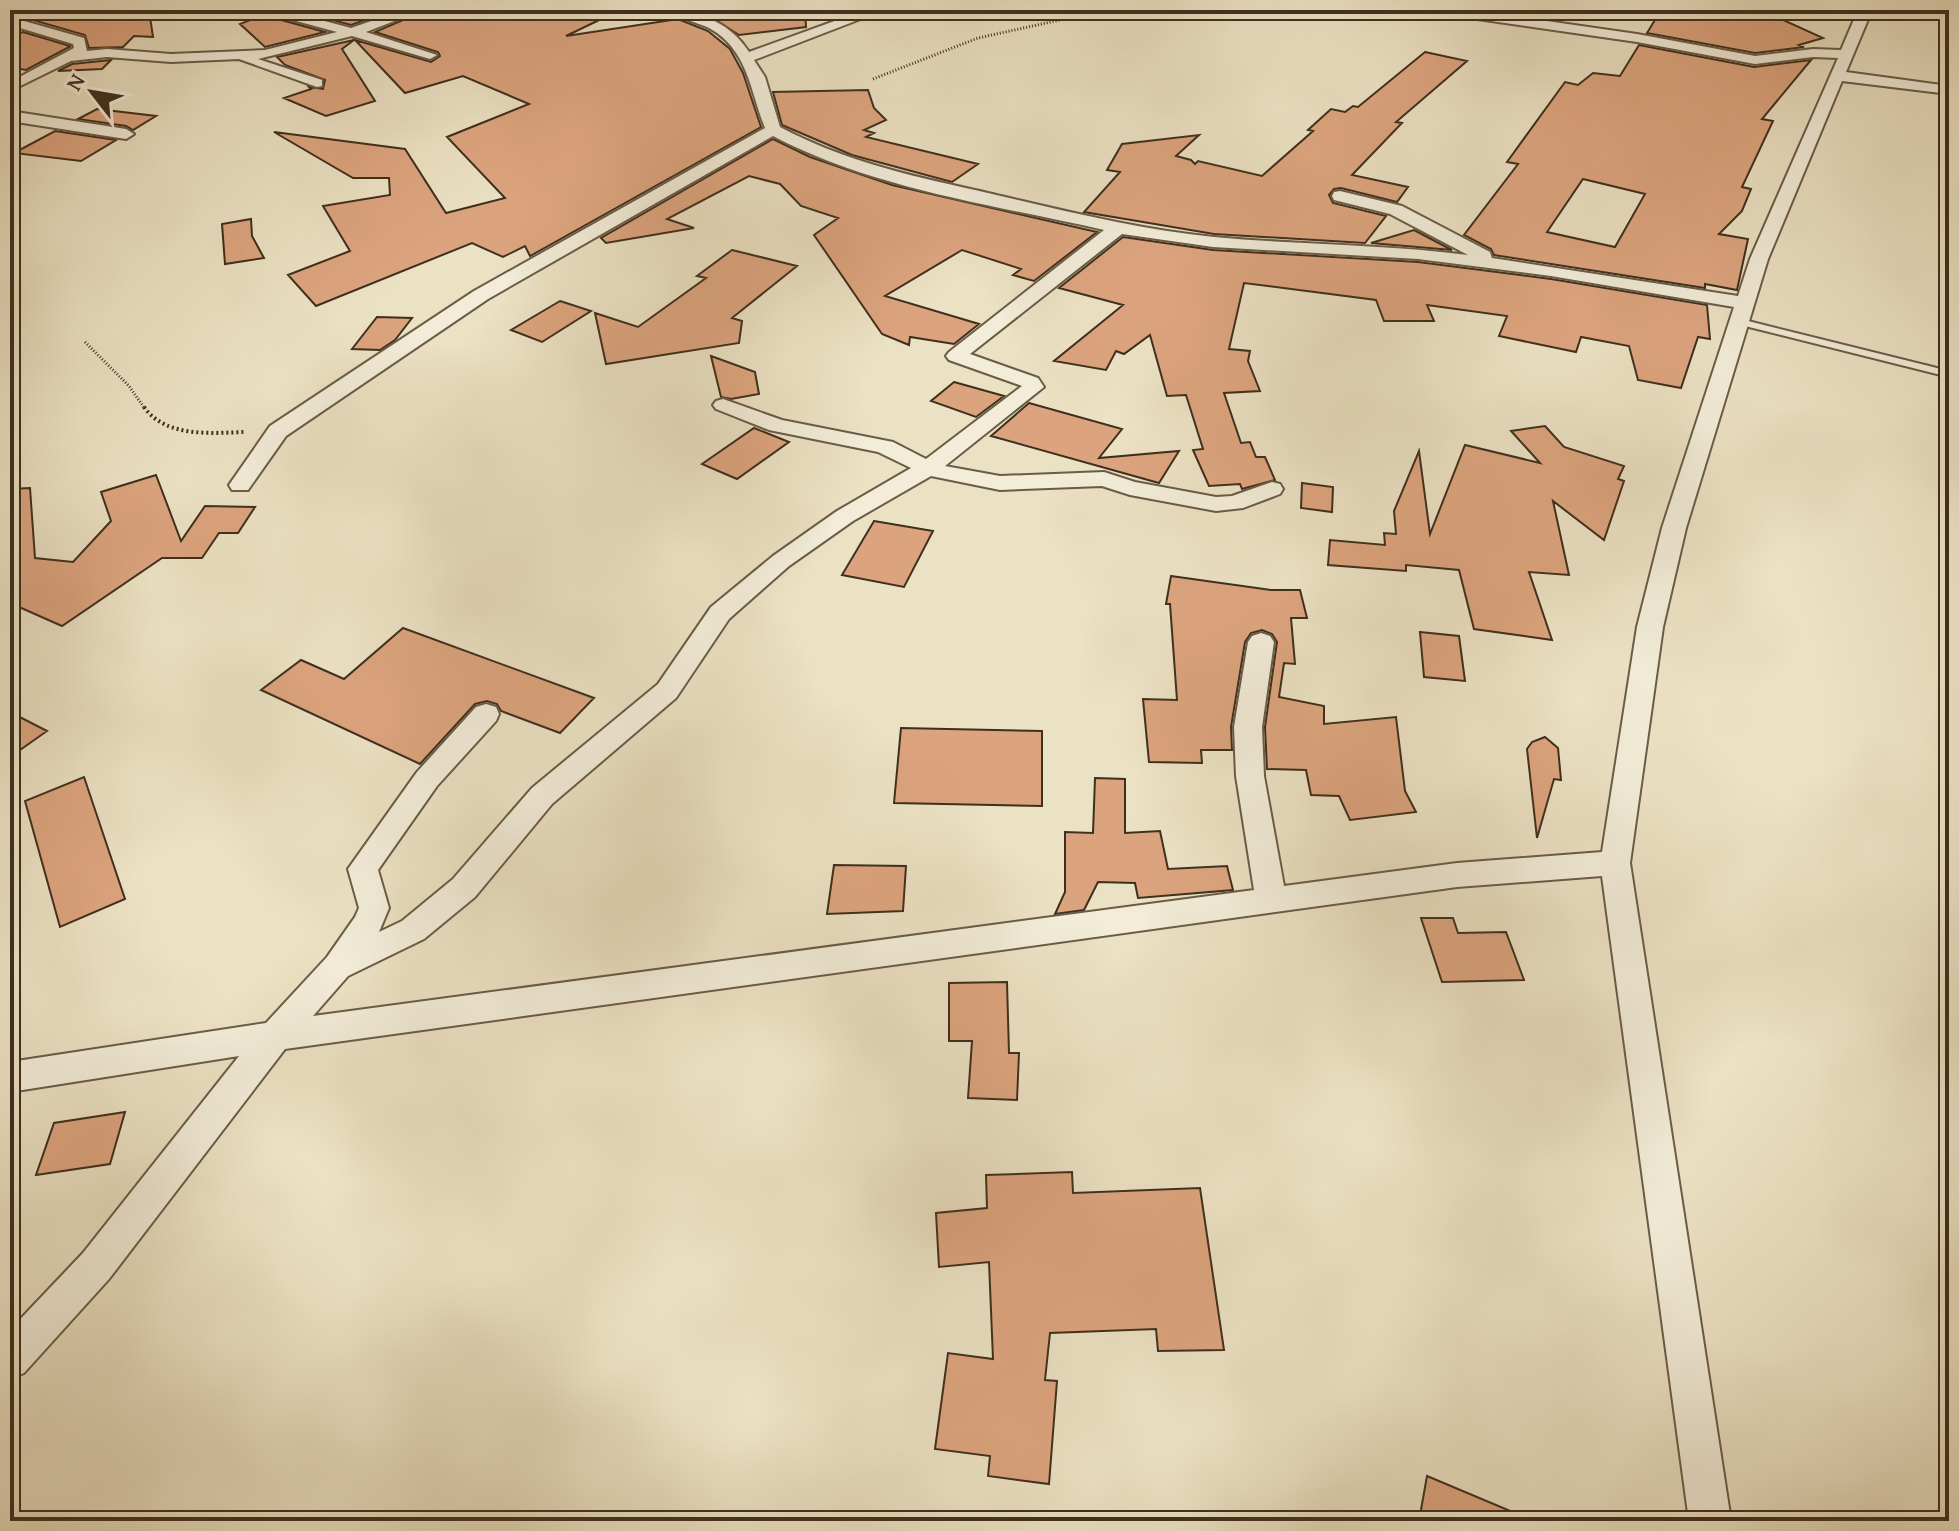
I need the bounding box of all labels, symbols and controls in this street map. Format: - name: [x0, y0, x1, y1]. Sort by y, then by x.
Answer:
- north arrow: [52, 52, 132, 132]
- text: N: [57, 67, 93, 96]

